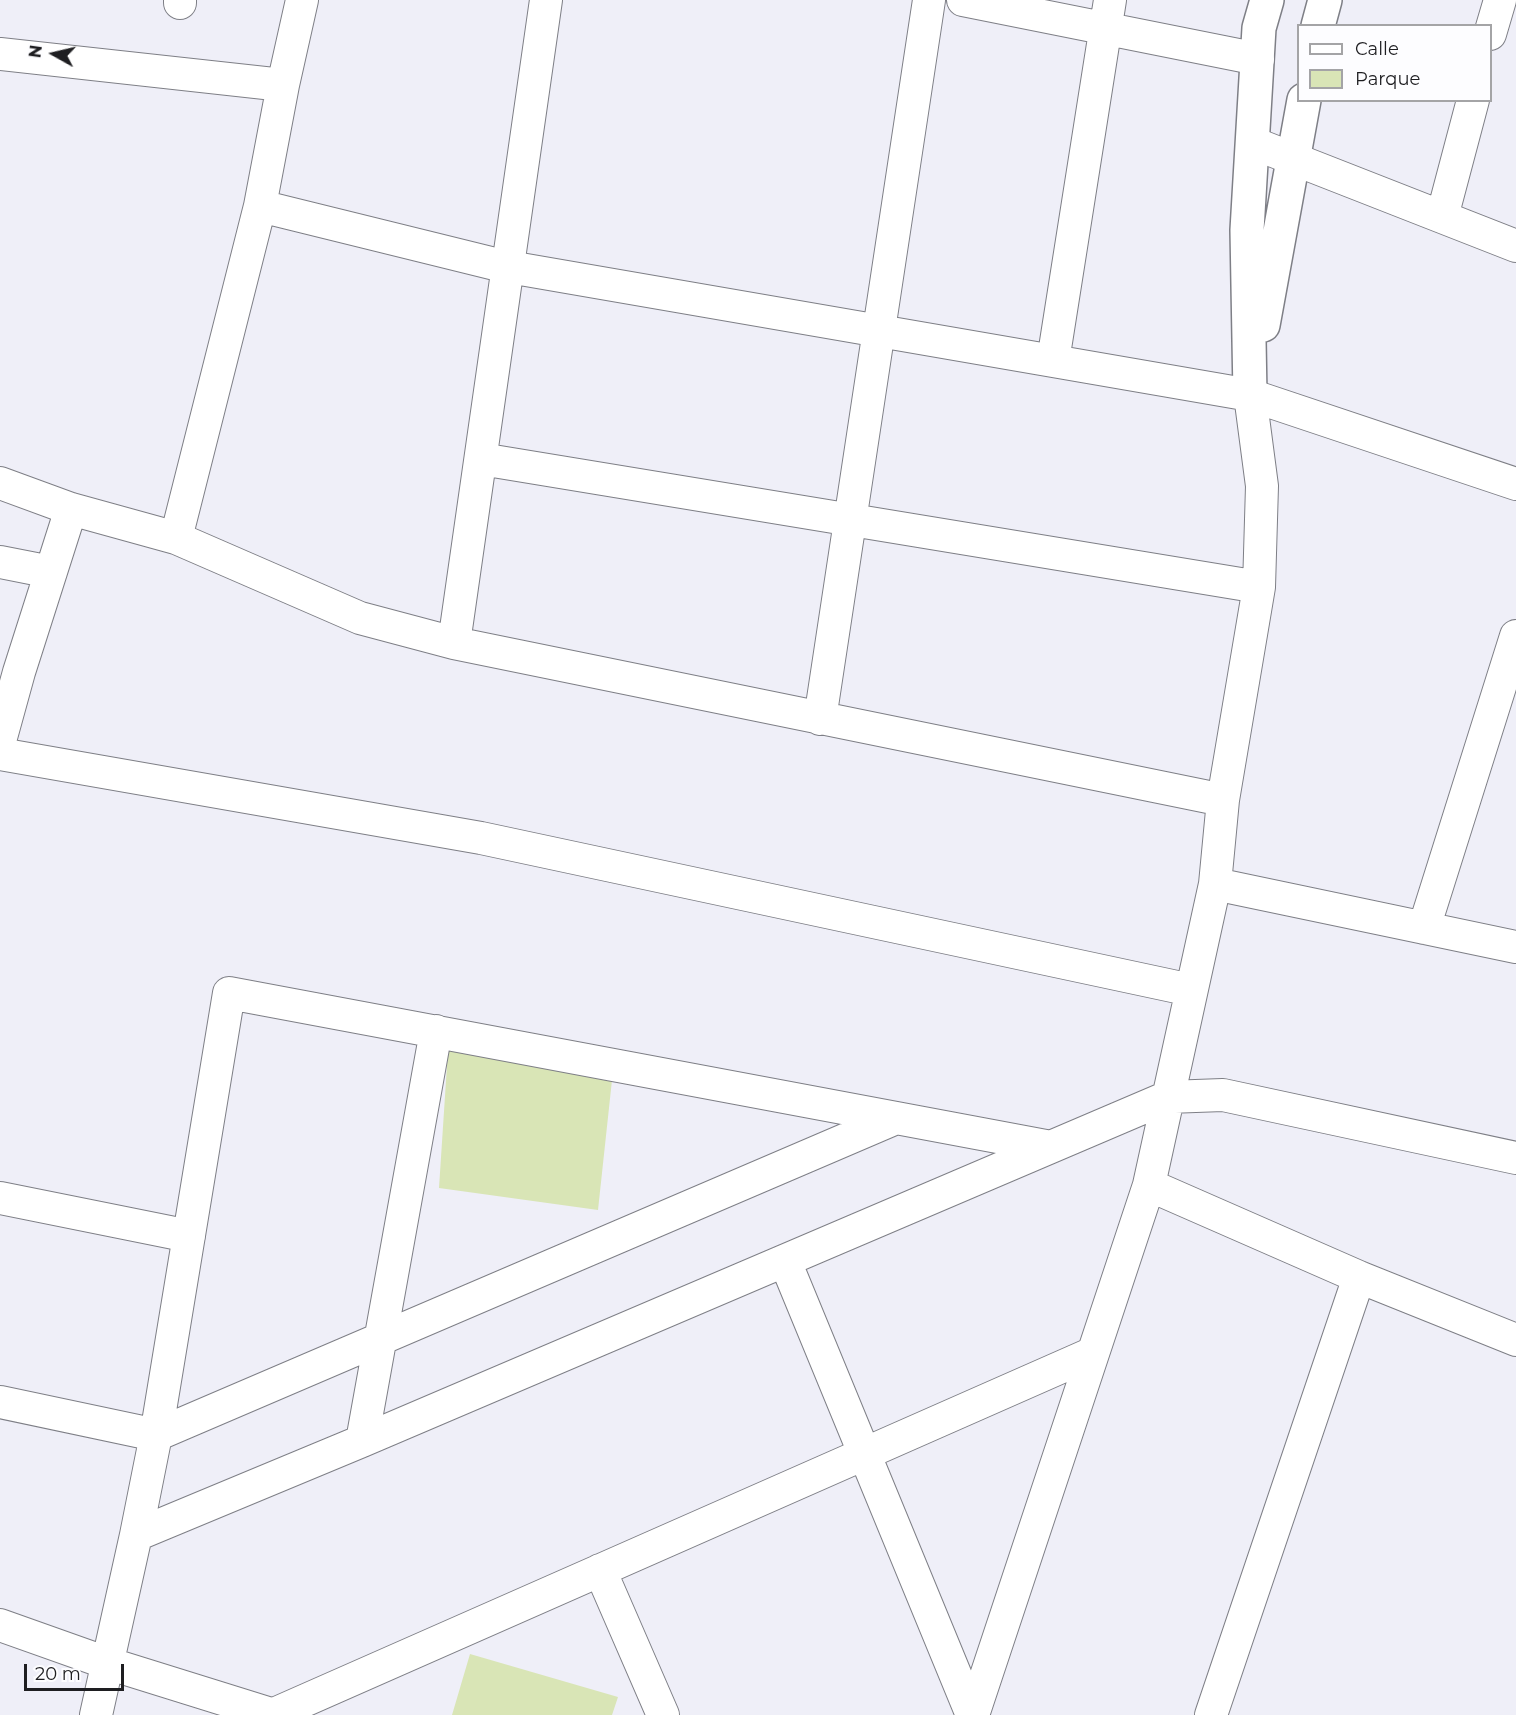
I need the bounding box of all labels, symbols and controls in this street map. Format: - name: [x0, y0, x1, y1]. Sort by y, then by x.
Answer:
- north arrow: [24, 24, 84, 84]
- legend: [1297, 24, 1492, 102]
- text: Calle: [1355, 38, 1399, 60]
- text: N: [25, 44, 46, 59]
- text: Parque: [1355, 68, 1420, 90]
- scale bar: [27, 1652, 128, 1690]
- text: 20 m: [35, 1663, 81, 1685]

